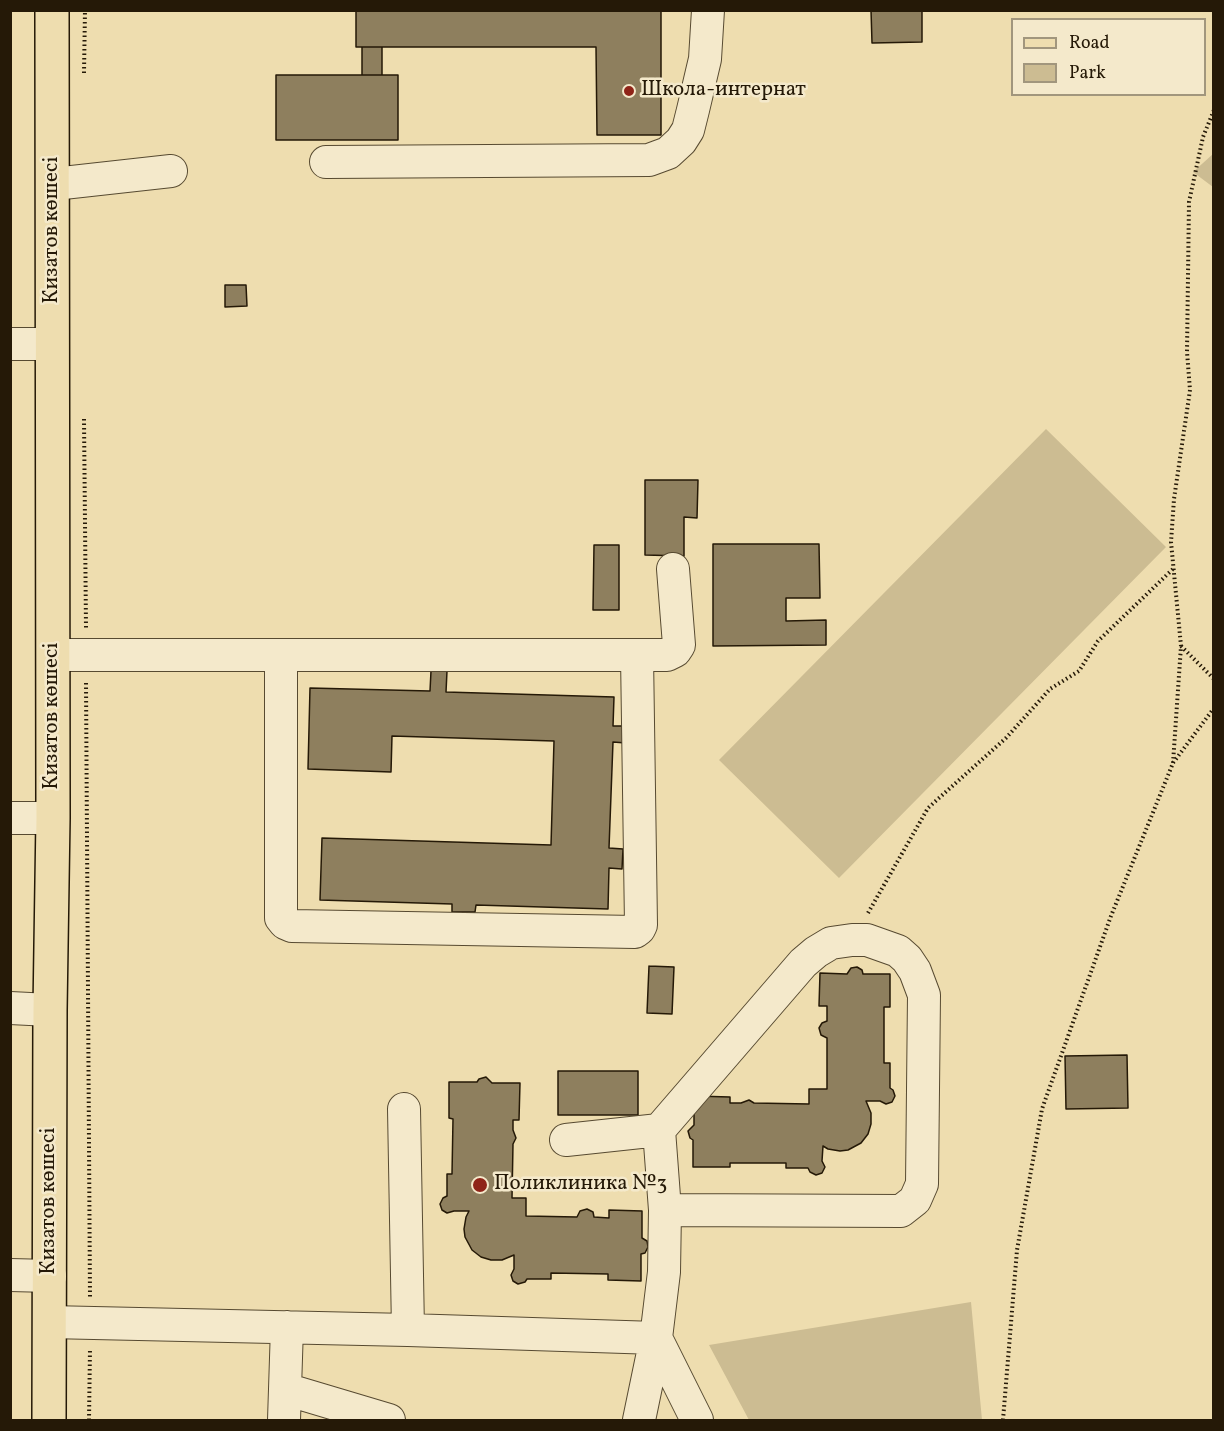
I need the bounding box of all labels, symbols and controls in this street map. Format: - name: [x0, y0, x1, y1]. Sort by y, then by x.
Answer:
- legend: [1011, 18, 1206, 96]
- text: Road: [1069, 31, 1110, 56]
- text: Park: [1069, 61, 1106, 86]
- place label: Школа-интернат: [641, 78, 806, 104]
- marker: Школа-интернат: [622, 84, 636, 98]
- street label: Кизатов көшесі: [40, 156, 66, 304]
- street label: Кизатов көшесі: [40, 642, 66, 790]
- street label: Кизатов көшесі: [37, 1127, 63, 1275]
- place label: Поликлиника №3: [494, 1172, 667, 1198]
- marker: Поликлиника №3: [471, 1176, 489, 1194]

